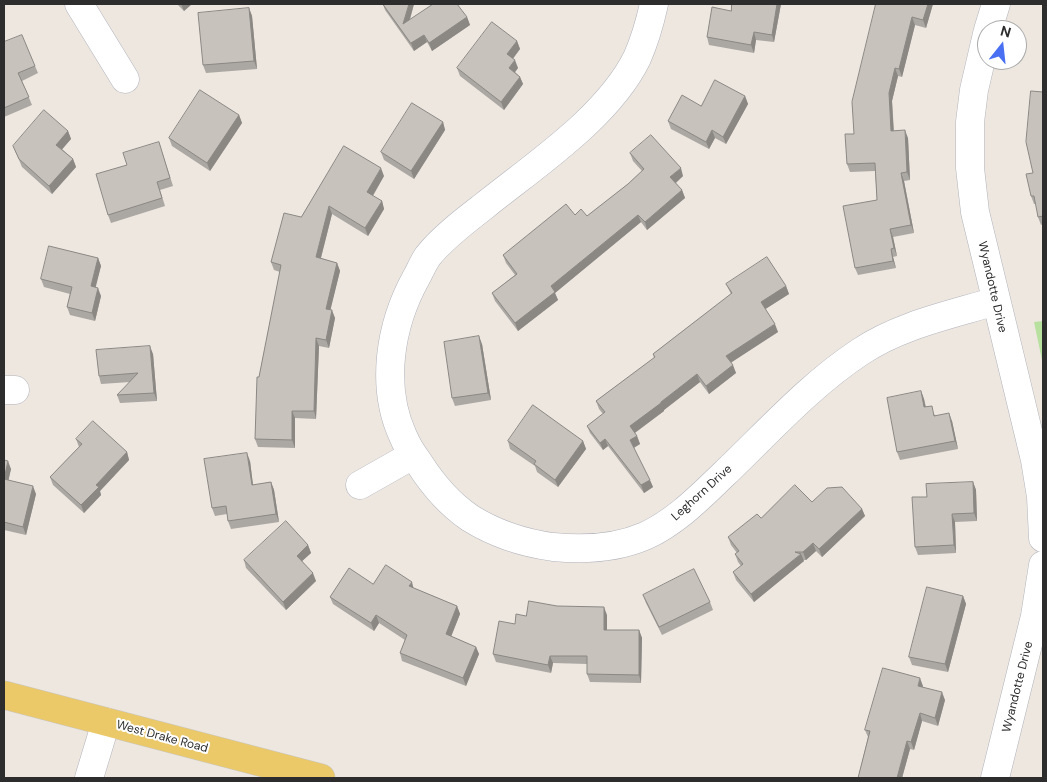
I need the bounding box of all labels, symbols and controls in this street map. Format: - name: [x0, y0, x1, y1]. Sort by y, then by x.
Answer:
- north arrow: [977, 20, 1027, 70]
- text: N: [998, 21, 1013, 42]
- street label: Wyandotte Drive: [974, 240, 1010, 334]
- street label: Leghorn Drive: [669, 462, 735, 524]
- street label: Wyandotte Drive: [1000, 640, 1036, 734]
- street label: West Drake Road: [115, 718, 209, 756]

